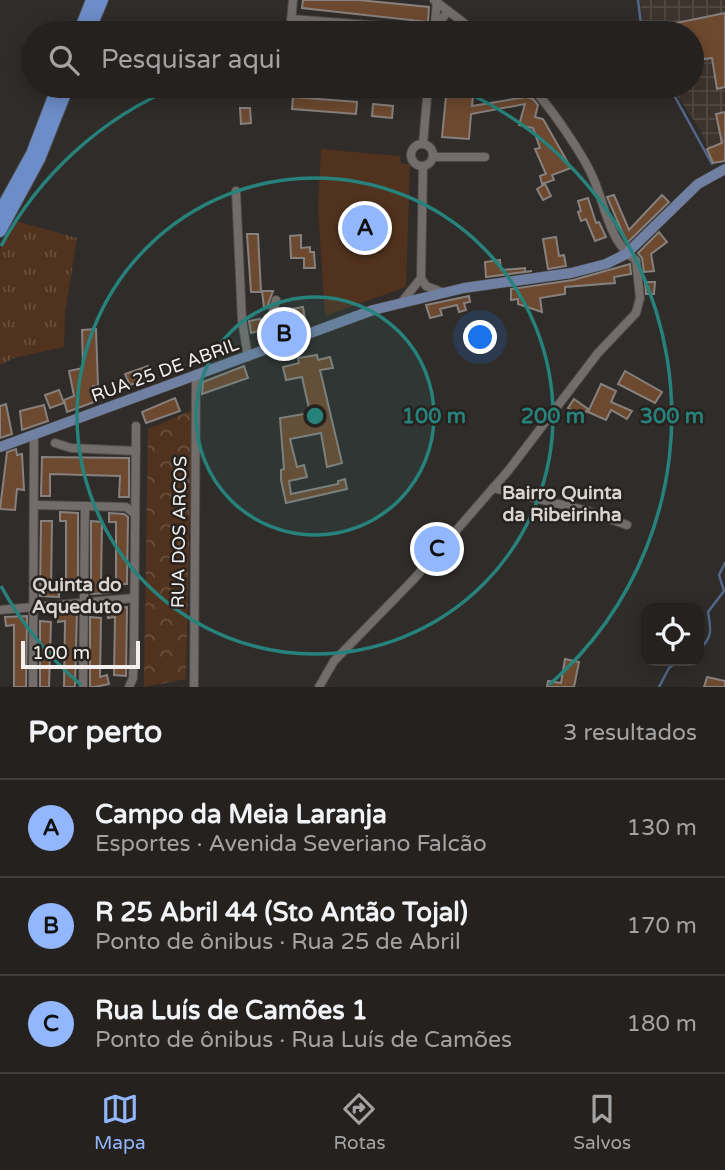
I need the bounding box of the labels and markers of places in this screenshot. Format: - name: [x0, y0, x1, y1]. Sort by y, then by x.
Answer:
- pin: A: [342, 202, 388, 254]
- pin: B: [261, 308, 307, 360]
- centre of rings: [303, 404, 327, 428]
- pin: C: [414, 523, 460, 575]

